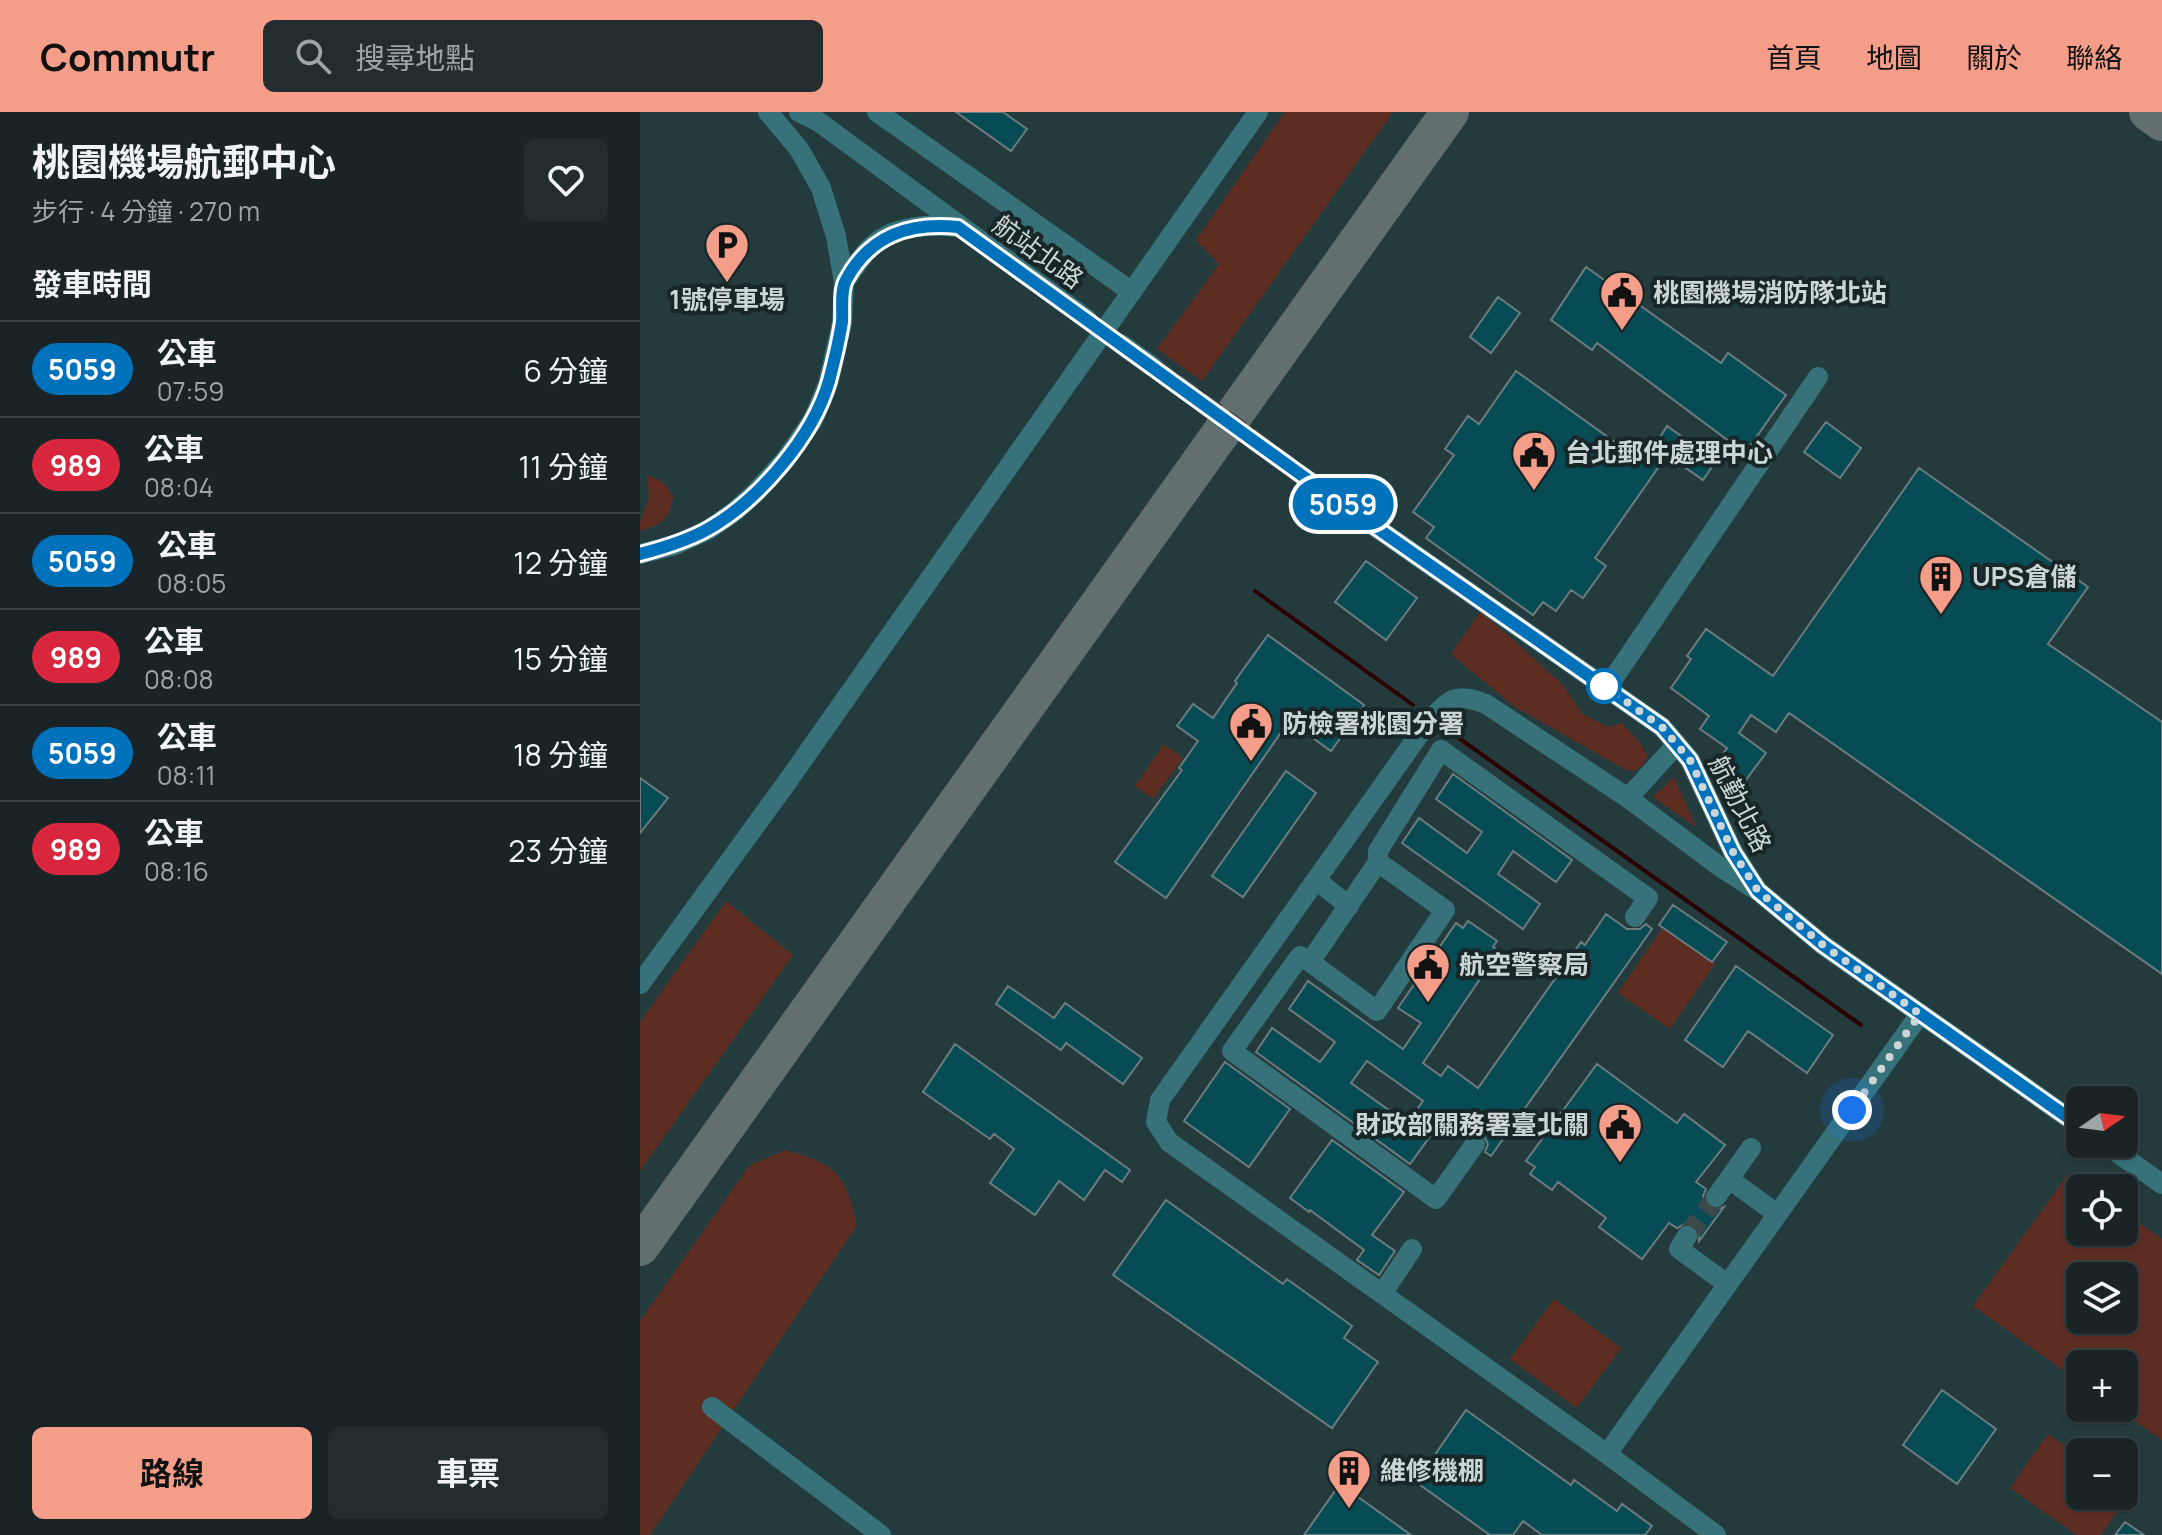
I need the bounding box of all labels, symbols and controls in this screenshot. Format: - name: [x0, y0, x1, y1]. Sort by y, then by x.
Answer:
- search box: [263, 20, 823, 92]
- text: Commutr: [40, 30, 215, 82]
- icon: search: [291, 34, 335, 78]
- text: 搜尋地點: [355, 37, 475, 78]
- text: 首頁: [1766, 38, 1822, 76]
- text: 地圖: [1866, 38, 1922, 76]
- text: 關於: [1966, 38, 2022, 76]
- text: 聯絡: [2066, 38, 2122, 76]
- text: 桃園機場航郵中心: [32, 135, 336, 187]
- button: heart: [524, 138, 608, 222]
- text: 步行 · 4 分鐘 · 270 m: [32, 193, 260, 229]
- street label: 航站北路: [986, 206, 1091, 296]
- parking icon: 1號停車場: [703, 221, 751, 284]
- text: 發車時間: [32, 263, 152, 304]
- public building icon: 桃園機場消防隊北站: [1598, 269, 1646, 332]
- place label: 桃園機場消防隊北站: [1653, 274, 1887, 310]
- place label: 1號停車場: [669, 281, 785, 317]
- text: 公車: [157, 332, 217, 373]
- text: 5059: [48, 350, 117, 388]
- text: 6 分鐘: [523, 350, 608, 391]
- text: 07:59: [157, 373, 225, 409]
- text: 公車: [144, 428, 204, 469]
- public building icon: 台北郵件處理中心: [1510, 429, 1558, 492]
- place label: 台北郵件處理中心: [1565, 434, 1773, 470]
- text: 989: [50, 446, 102, 484]
- text: 11 分鐘: [519, 446, 608, 487]
- text: 08:04: [144, 469, 214, 505]
- line badge: 5059: [1287, 478, 1399, 530]
- text: 5059: [1309, 485, 1377, 523]
- text: 公車: [157, 524, 217, 565]
- text: 5059: [48, 542, 117, 580]
- text: 12 分鐘: [513, 542, 608, 583]
- building icon: UPS倉儲: [1917, 553, 1965, 616]
- place label: UPS倉儲: [1972, 558, 2076, 594]
- text: 08:05: [157, 565, 226, 601]
- text: 公車: [144, 620, 204, 661]
- text: 989: [50, 638, 102, 676]
- text: 15 分鐘: [513, 638, 608, 679]
- text: 08:08: [144, 661, 214, 697]
- unlabelled marker: [1587, 669, 1621, 703]
- public building icon: 防檢署桃園分署: [1227, 700, 1275, 763]
- place label: 防檢署桃園分署: [1282, 705, 1464, 741]
- text: 公車: [157, 716, 217, 757]
- text: 5059: [48, 734, 117, 772]
- text: 18 分鐘: [513, 734, 608, 775]
- street label: 航勤北路: [1701, 749, 1781, 858]
- text: 08:11: [157, 757, 216, 793]
- text: 公車: [144, 812, 204, 853]
- text: 989: [50, 830, 102, 868]
- text: 23 分鐘: [508, 830, 608, 871]
- text: 08:16: [144, 853, 209, 889]
- public building icon: 航空警察局: [1404, 941, 1452, 1004]
- place label: 航空警察局: [1459, 946, 1589, 982]
- north arrow: [2066, 1086, 2138, 1158]
- map controls: [2066, 1086, 2138, 1510]
- your location: [1832, 1090, 1872, 1130]
- public building icon: 財政部關務署臺北關: [1596, 1101, 1644, 1164]
- place label: 財政部關務署臺北關: [1355, 1106, 1589, 1142]
- button: locate: [2066, 1174, 2138, 1246]
- button: layers: [2066, 1262, 2138, 1334]
- button: +: [2066, 1350, 2138, 1422]
- button: 路線: [32, 1427, 312, 1519]
- button: 車票: [328, 1427, 608, 1519]
- button: −: [2066, 1438, 2138, 1510]
- building icon: 維修機棚: [1325, 1447, 1373, 1510]
- place label: 維修機棚: [1380, 1452, 1484, 1488]

